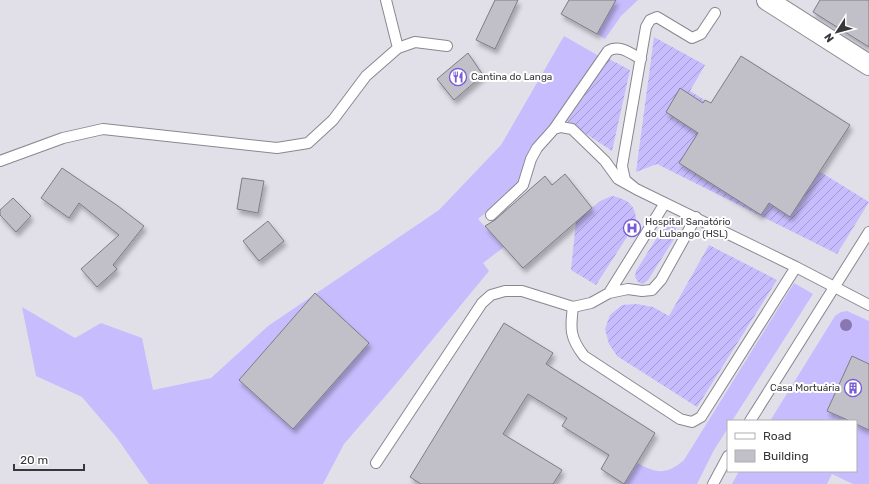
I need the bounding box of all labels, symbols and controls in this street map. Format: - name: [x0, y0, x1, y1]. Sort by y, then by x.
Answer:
- north arrow: [817, 12, 857, 52]
- text: N: [822, 30, 837, 45]
- restaurant icon: Cantina do Langa: [448, 67, 468, 87]
- place label: Cantina do Langa: [471, 71, 552, 83]
- place label: Hospital Sanatório do Lubango (HSL): [645, 216, 731, 240]
- hospital icon: Hospital Sanatório do Lubango (HSL): [622, 218, 642, 238]
- building icon: Casa Mortuária: [843, 378, 863, 398]
- place label: Casa Mortuária: [770, 382, 840, 394]
- legend: [727, 420, 857, 472]
- text: Road: [763, 429, 791, 443]
- scale bar: [14, 446, 84, 472]
- text: Building: [763, 449, 809, 463]
- text: 20 m: [20, 453, 48, 467]

